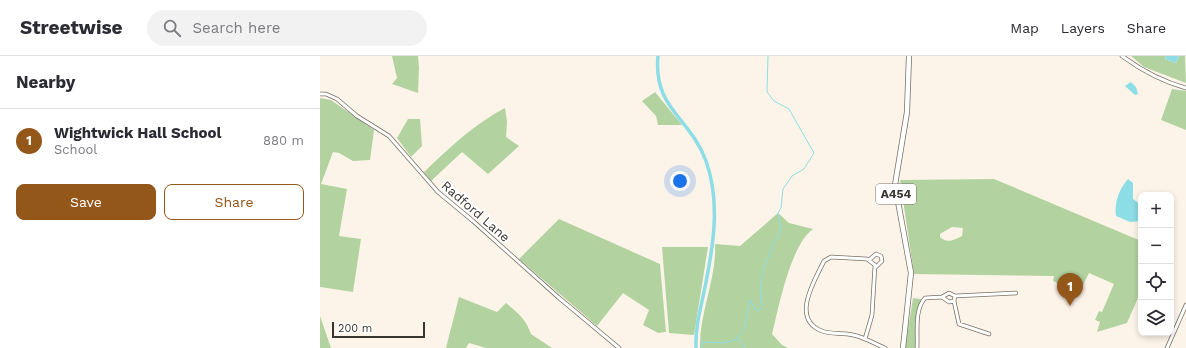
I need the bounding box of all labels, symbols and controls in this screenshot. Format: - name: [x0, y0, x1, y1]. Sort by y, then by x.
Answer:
- search box: [147, 10, 427, 46]
- text: Streetwise: [20, 16, 123, 39]
- icon: search: [161, 17, 183, 39]
- text: Search here: [193, 19, 280, 37]
- text: Map: [1010, 20, 1039, 36]
- text: Layers: [1061, 20, 1105, 36]
- text: Share: [1127, 20, 1166, 36]
- text: Nearby: [16, 72, 75, 92]
- text: Wightwick Hall School: [54, 124, 221, 142]
- text: 1: [26, 133, 32, 148]
- text: 880 m: [263, 133, 304, 148]
- text: School: [54, 142, 97, 157]
- your location: [670, 171, 690, 191]
- street label: Radford Lane: [439, 178, 513, 245]
- button: Save: [16, 184, 156, 220]
- button: Share: [164, 184, 304, 220]
- road number: A454: [876, 184, 916, 204]
- map controls: [1138, 192, 1174, 336]
- button: +: [1138, 192, 1174, 228]
- button: −: [1138, 228, 1174, 264]
- button: locate: [1138, 264, 1174, 300]
- pin: 1: [1057, 273, 1083, 306]
- button: layers: [1138, 300, 1174, 336]
- scale bar: [332, 320, 425, 339]
- text: 200 m: [338, 322, 372, 335]

